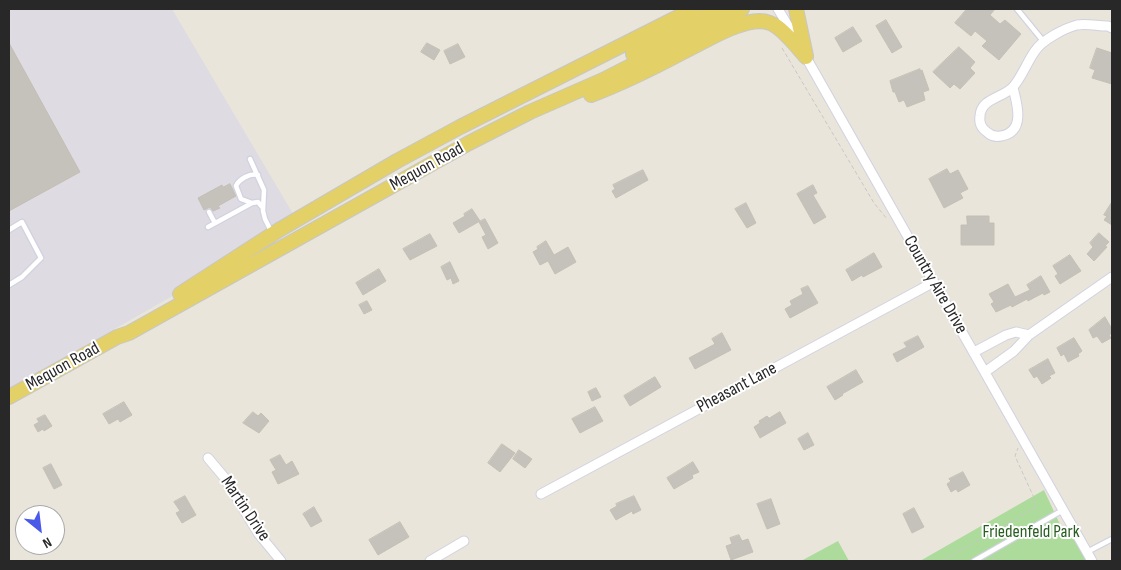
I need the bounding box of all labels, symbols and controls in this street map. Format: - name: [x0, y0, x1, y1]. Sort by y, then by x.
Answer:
- street label: Mequon Road: [386, 138, 468, 196]
- street label: Country Aire Drive: [898, 232, 972, 338]
- street label: Mequon Road: [22, 338, 104, 396]
- street label: Pheasant Lane: [693, 358, 781, 418]
- street label: Martin Drive: [215, 472, 275, 546]
- north arrow: [15, 505, 65, 555]
- park label: Friedenfeld Park: [982, 521, 1080, 543]
- text: N: [40, 533, 54, 552]

